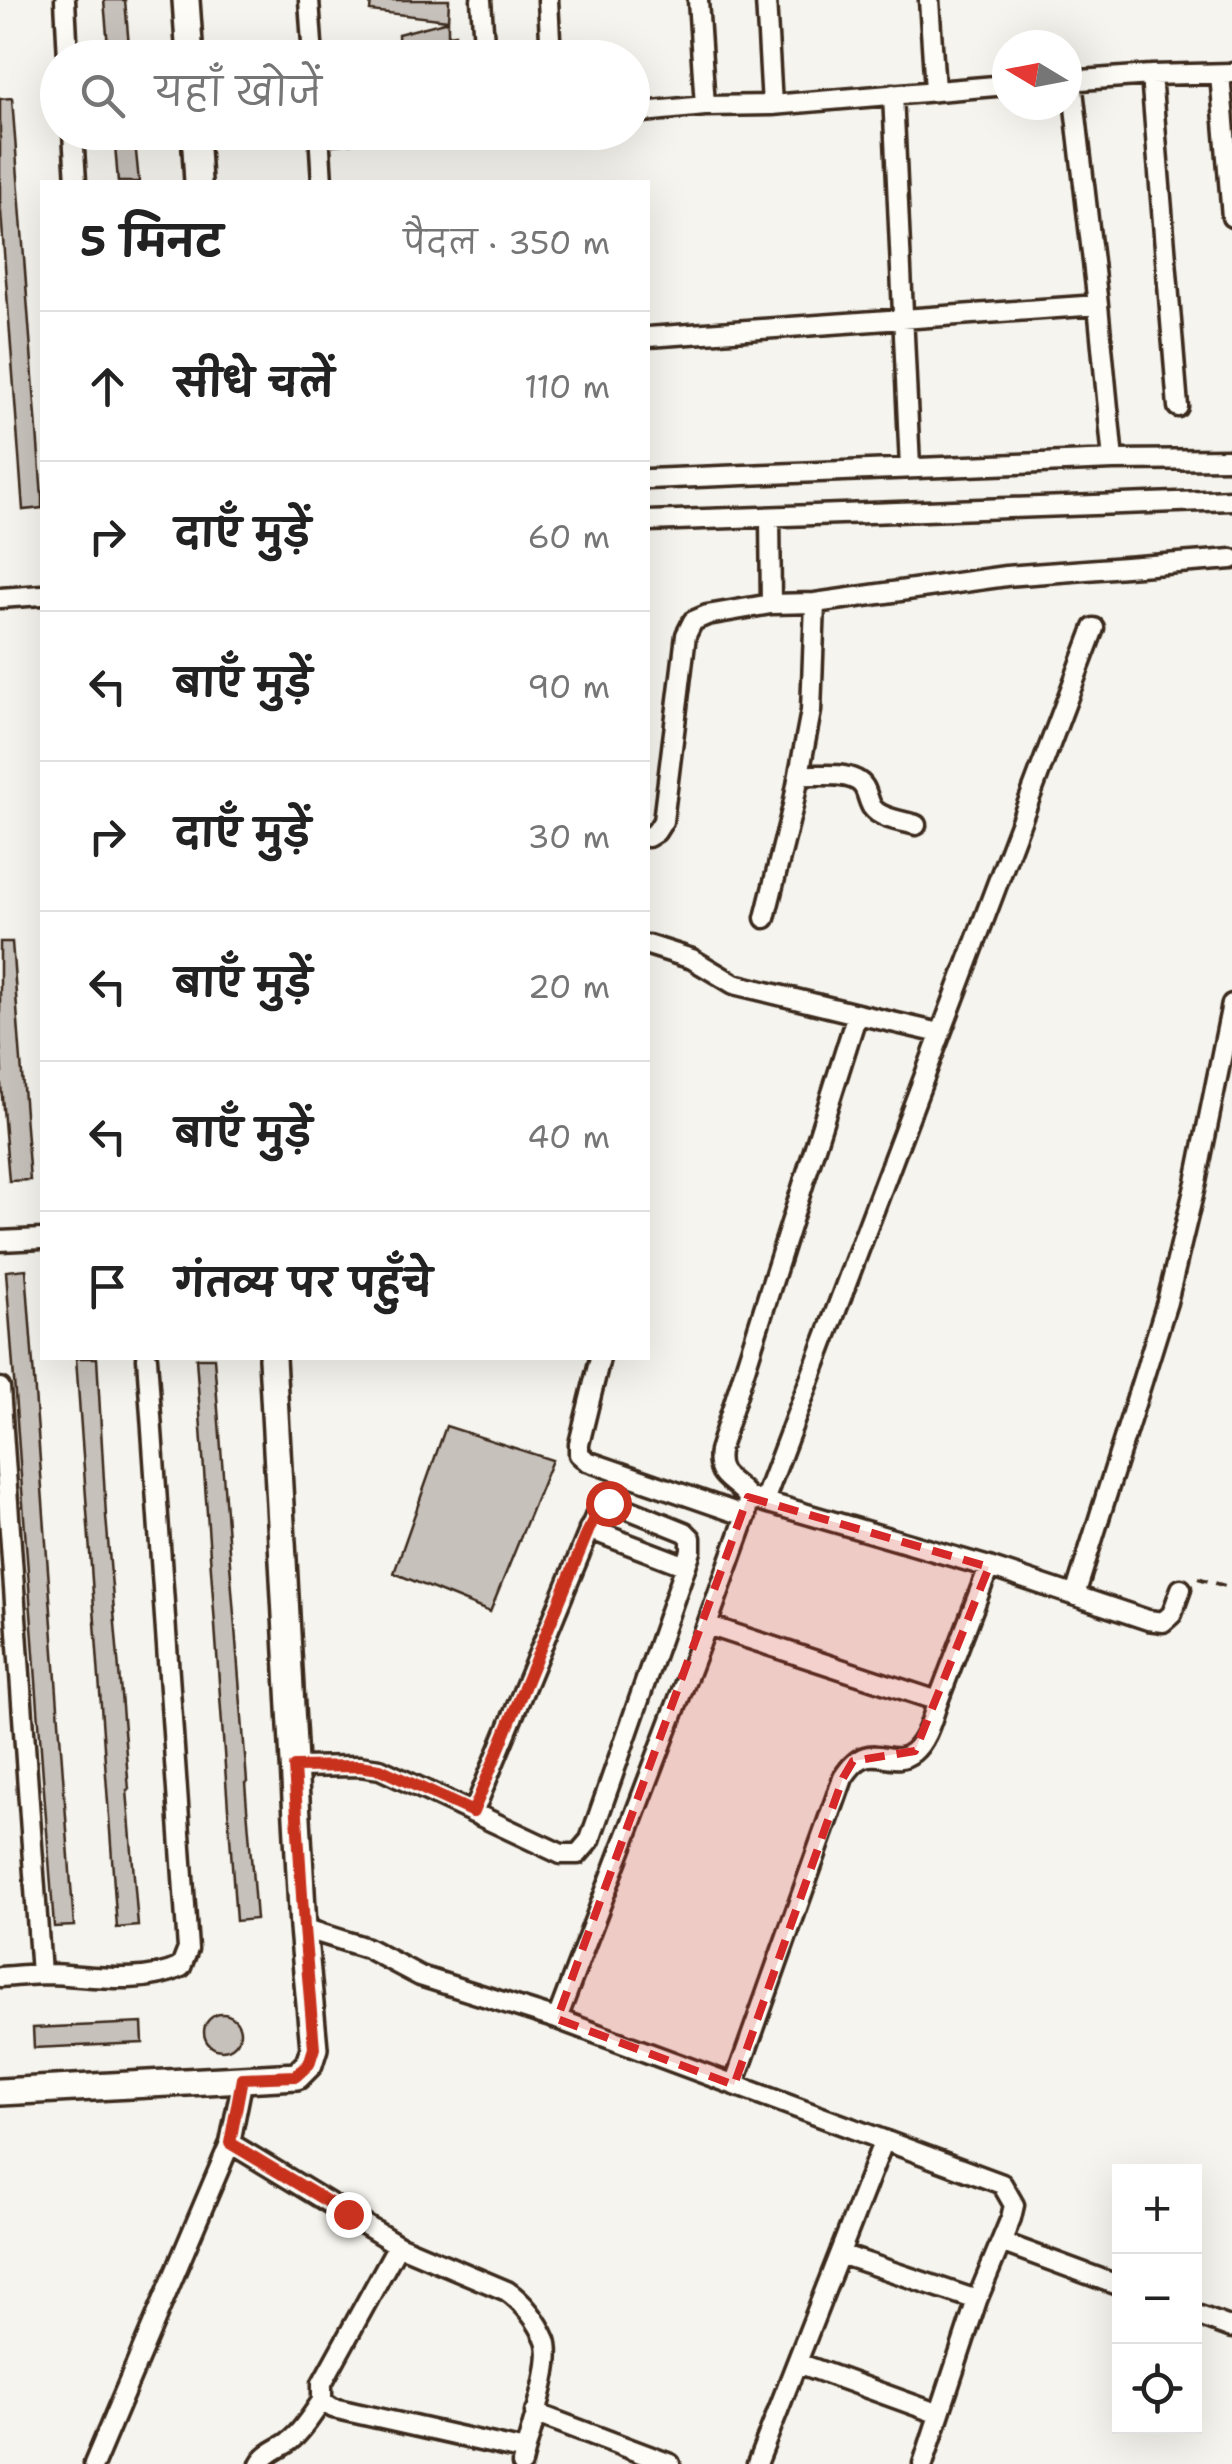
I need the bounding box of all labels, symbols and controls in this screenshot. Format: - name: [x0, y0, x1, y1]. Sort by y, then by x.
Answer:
- north arrow: [992, 30, 1082, 120]
- search box: [40, 40, 650, 150]
- text: यहाँ खोजें: [155, 66, 322, 117]
- icon: search: [75, 68, 130, 123]
- text: 5 मिनट: [80, 213, 223, 269]
- text: पैदल · 350 m: [404, 221, 610, 264]
- text: सीधे चलें: [175, 357, 334, 408]
- icon: ahead: [80, 359, 135, 414]
- text: 110 m: [524, 365, 610, 408]
- text: दाएँ मुड़ें: [175, 507, 311, 558]
- icon: right: [80, 509, 135, 564]
- text: 60 m: [528, 515, 610, 558]
- text: बाएँ मुड़ें: [175, 657, 312, 708]
- icon: left: [80, 659, 135, 714]
- text: 90 m: [527, 665, 610, 708]
- text: दाएँ मुड़ें: [175, 807, 311, 858]
- icon: right: [80, 809, 135, 864]
- text: 30 m: [527, 815, 610, 858]
- text: बाएँ मुड़ें: [175, 957, 312, 1008]
- icon: left: [80, 959, 135, 1014]
- text: 20 m: [528, 965, 610, 1008]
- text: बाएँ मुड़ें: [175, 1107, 312, 1158]
- icon: left: [80, 1109, 135, 1164]
- text: 40 m: [527, 1115, 610, 1158]
- text: गंतव्य पर पहुँचे: [175, 1257, 432, 1308]
- icon: arrive: [80, 1259, 135, 1314]
- route start: [586, 1481, 632, 1527]
- map controls: [1112, 2164, 1202, 2434]
- button: +: [1112, 2164, 1202, 2254]
- route end: [326, 2192, 372, 2238]
- button: −: [1112, 2254, 1202, 2344]
- button: locate: [1112, 2344, 1202, 2434]

